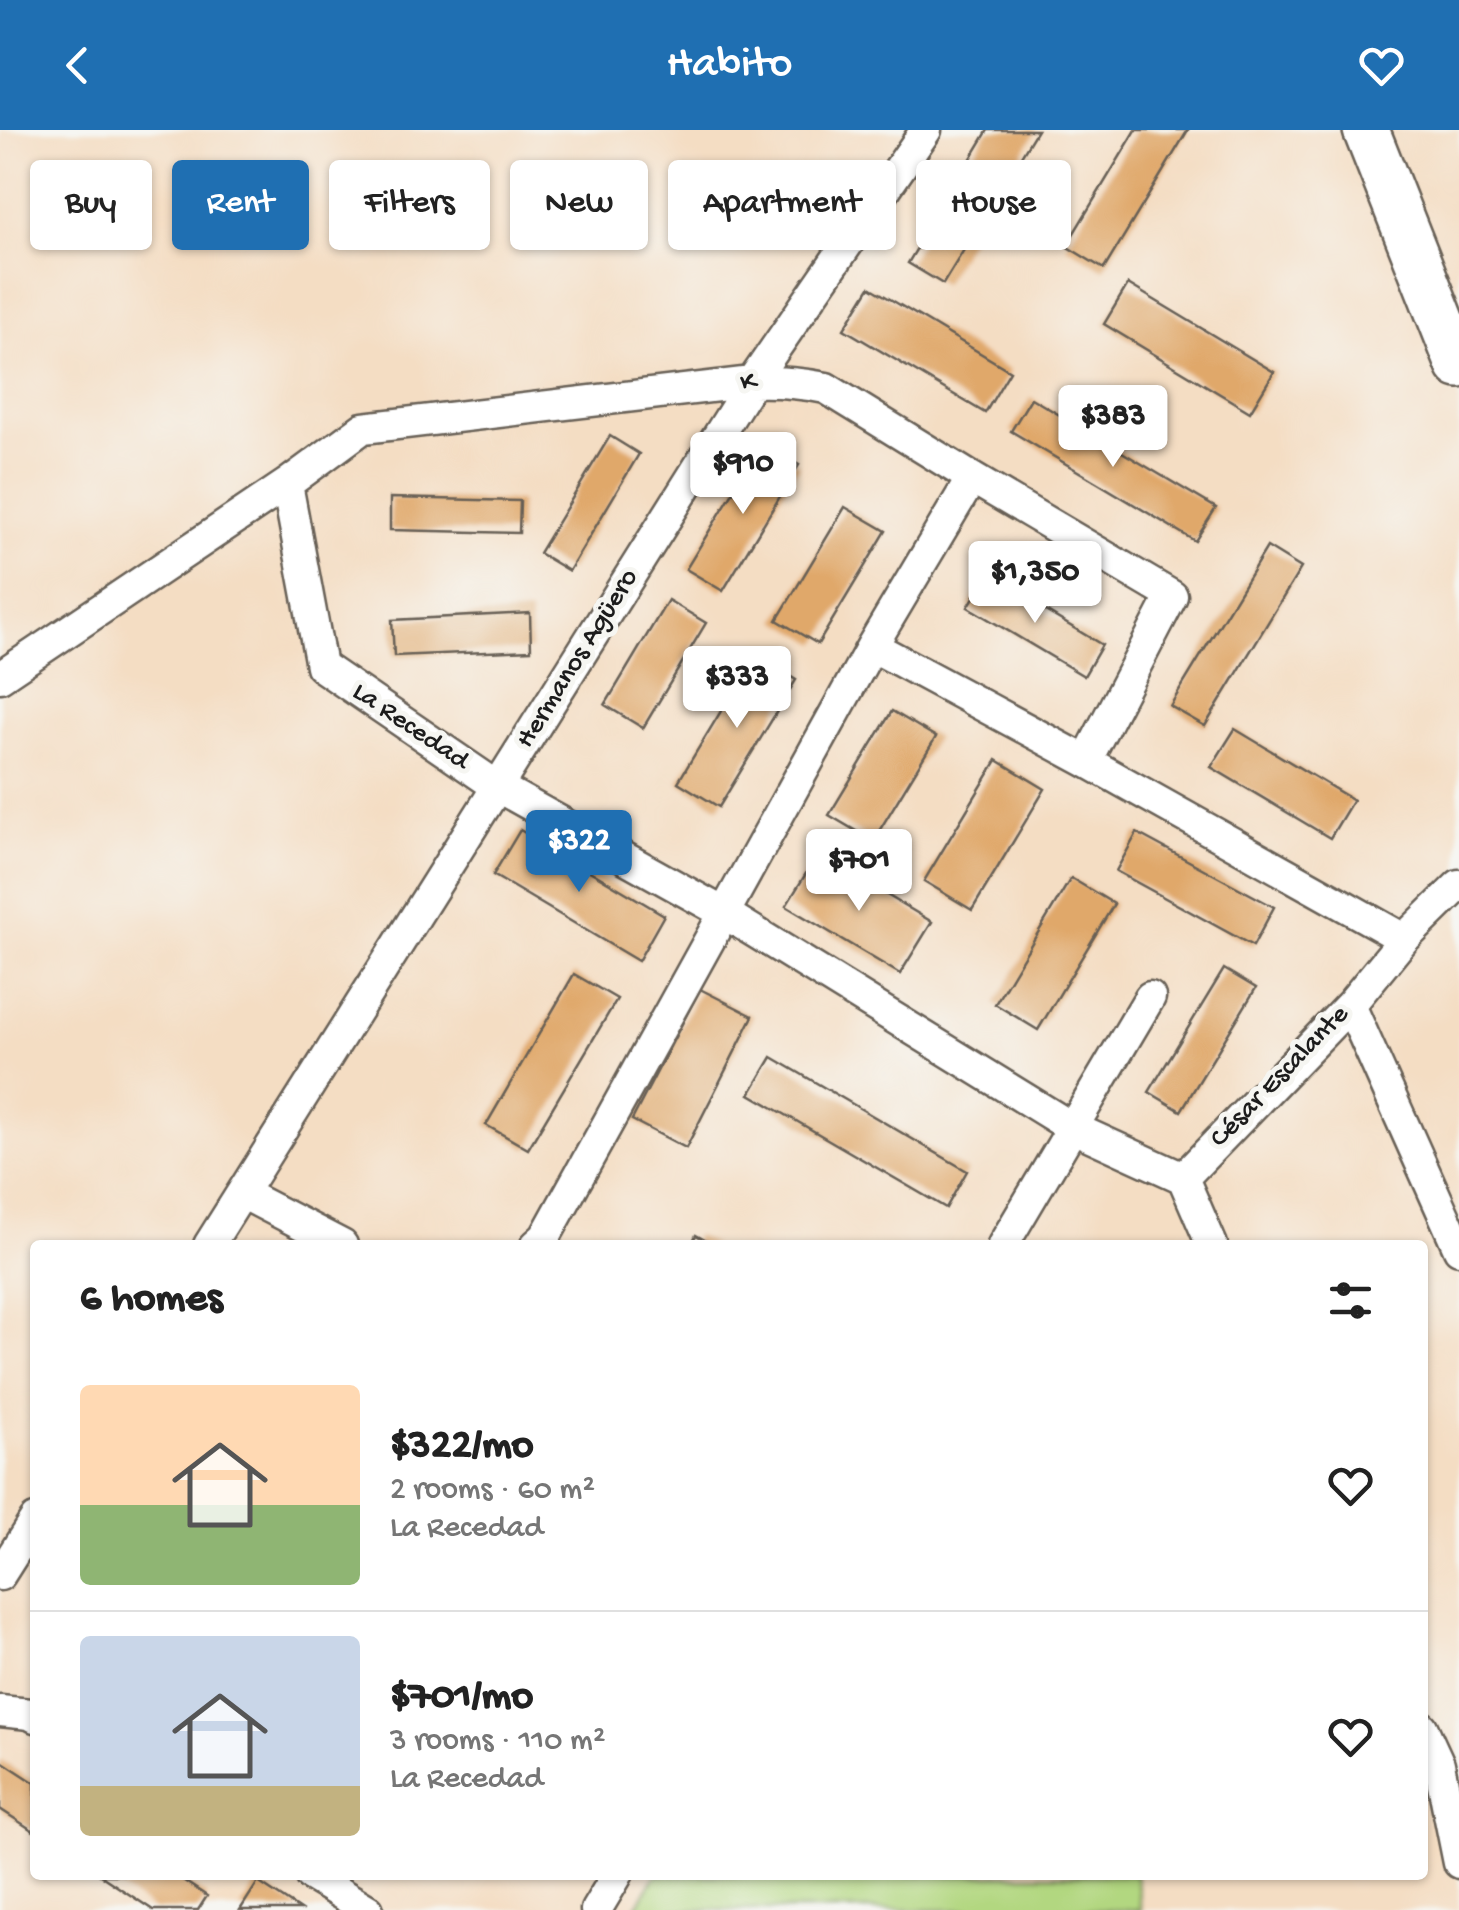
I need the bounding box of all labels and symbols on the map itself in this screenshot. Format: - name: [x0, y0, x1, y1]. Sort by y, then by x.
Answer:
- street label: K: [739, 366, 759, 400]
- pin: $383: [1054, 385, 1172, 470]
- pin: $910: [684, 432, 802, 517]
- pin: $1,350: [954, 541, 1116, 626]
- street label: Hermanos Agüero: [510, 563, 646, 755]
- pin: $333: [678, 646, 796, 731]
- street label: La Recedad: [345, 676, 477, 780]
- pin: $322: [520, 810, 638, 895]
- pin: $701: [800, 829, 918, 914]
- street label: César Escalante: [1204, 998, 1357, 1155]

